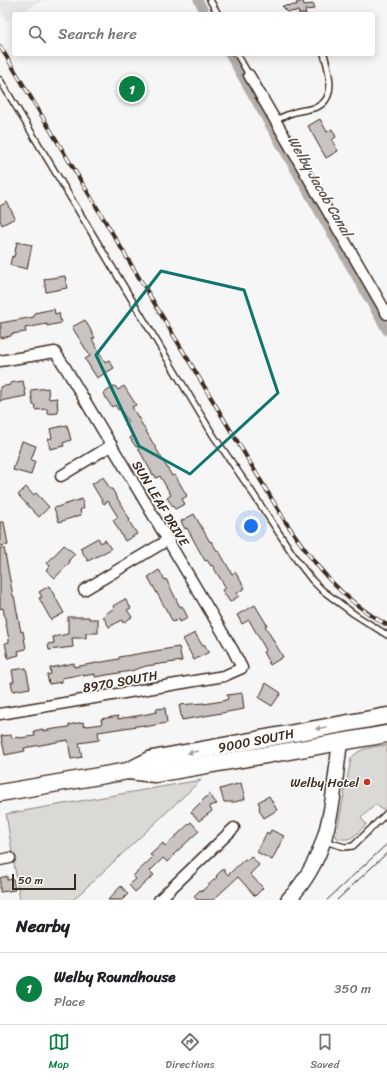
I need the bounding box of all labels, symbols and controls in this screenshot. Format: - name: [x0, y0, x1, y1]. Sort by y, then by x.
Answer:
- search box: [12, 12, 375, 56]
- text: Search here: [58, 21, 137, 47]
- icon: search: [26, 23, 48, 45]
- pin: 1: [119, 74, 145, 104]
- water label: Welby Jacob Canal: [281, 131, 360, 244]
- street label: SUN LEAF DRIVE: [126, 456, 196, 551]
- your location: [241, 516, 261, 536]
- street label: 8970 SOUTH: [81, 664, 160, 699]
- street label: 9000 SOUTH: [216, 722, 296, 759]
- one-way arrow: [315, 725, 327, 731]
- one-way arrow: [187, 749, 199, 755]
- place label: Welby Hotel: [290, 771, 359, 794]
- marker: Welby Hotel: [362, 777, 372, 787]
- text: 50 m: [18, 871, 43, 890]
- scale bar: [12, 872, 76, 891]
- text: Nearby: [16, 911, 70, 941]
- text: Welby Roundhouse: [54, 964, 176, 990]
- text: 1: [26, 977, 32, 1000]
- text: 350 m: [334, 977, 371, 1000]
- text: Place: [54, 990, 85, 1013]
- tab: Map: [48, 1031, 70, 1074]
- tab: Directions: [165, 1031, 215, 1074]
- tab: Saved: [310, 1031, 339, 1074]

